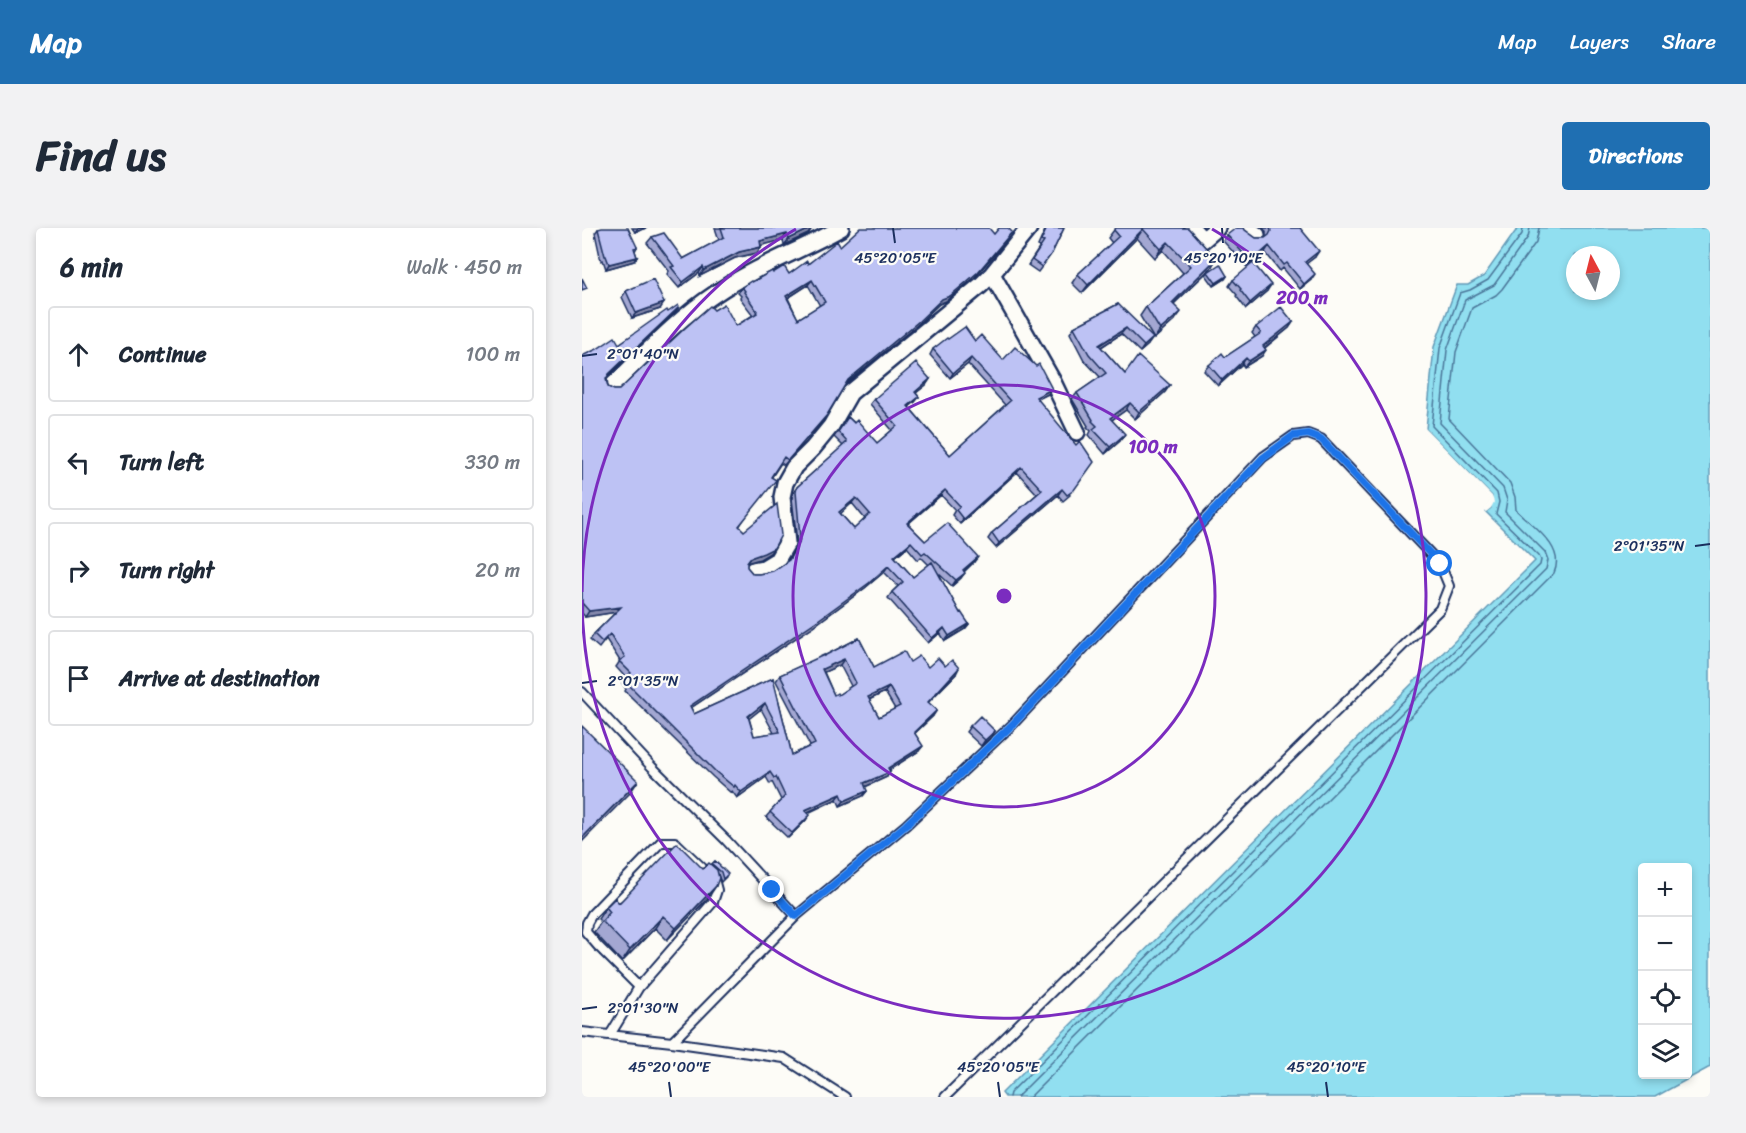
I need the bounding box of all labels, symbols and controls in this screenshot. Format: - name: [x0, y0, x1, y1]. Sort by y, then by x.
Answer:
- text: Map: [30, 18, 82, 67]
- text: Map: [1498, 23, 1537, 61]
- text: Layers: [1570, 23, 1629, 61]
- text: Share: [1662, 23, 1716, 61]
- text: Find us: [36, 119, 166, 193]
- button: Directions: [1562, 122, 1710, 190]
- text: 6 min: [60, 244, 123, 290]
- text: 45°20'05"E: [854, 245, 938, 271]
- text: 45°20'10"E: [1183, 245, 1264, 271]
- north arrow: [1566, 246, 1620, 300]
- text: Walk · 450 m: [407, 250, 522, 285]
- text: 200 m: [1275, 282, 1328, 314]
- text: Continue: [119, 335, 207, 374]
- text: 100 m: [466, 337, 520, 372]
- icon: ahead: [62, 338, 95, 371]
- text: 2°01'40"N: [607, 341, 680, 367]
- text: 100 m: [1129, 431, 1178, 463]
- text: Turn left: [119, 443, 204, 482]
- text: 330 m: [465, 445, 520, 480]
- icon: left: [62, 446, 95, 479]
- text: 2°01'35"N: [1614, 533, 1685, 559]
- route start: [1426, 550, 1452, 576]
- text: Turn right: [119, 551, 214, 590]
- text: 20 m: [475, 553, 520, 588]
- icon: right: [62, 554, 95, 587]
- centre of rings: [994, 586, 1014, 606]
- text: Arrive at destination: [119, 659, 320, 698]
- icon: arrive: [62, 662, 95, 695]
- text: 2°01'35"N: [608, 668, 679, 694]
- map controls: [1638, 863, 1692, 1079]
- button: +: [1638, 863, 1692, 917]
- route end: [758, 876, 784, 902]
- button: −: [1638, 917, 1692, 971]
- button: locate: [1638, 971, 1692, 1025]
- text: 2°01'30"N: [608, 995, 679, 1021]
- button: layers: [1638, 1025, 1692, 1079]
- text: 45°20'00"E: [628, 1054, 712, 1080]
- text: 45°20'05"E: [957, 1054, 1041, 1080]
- text: 45°20'10"E: [1286, 1054, 1367, 1080]

